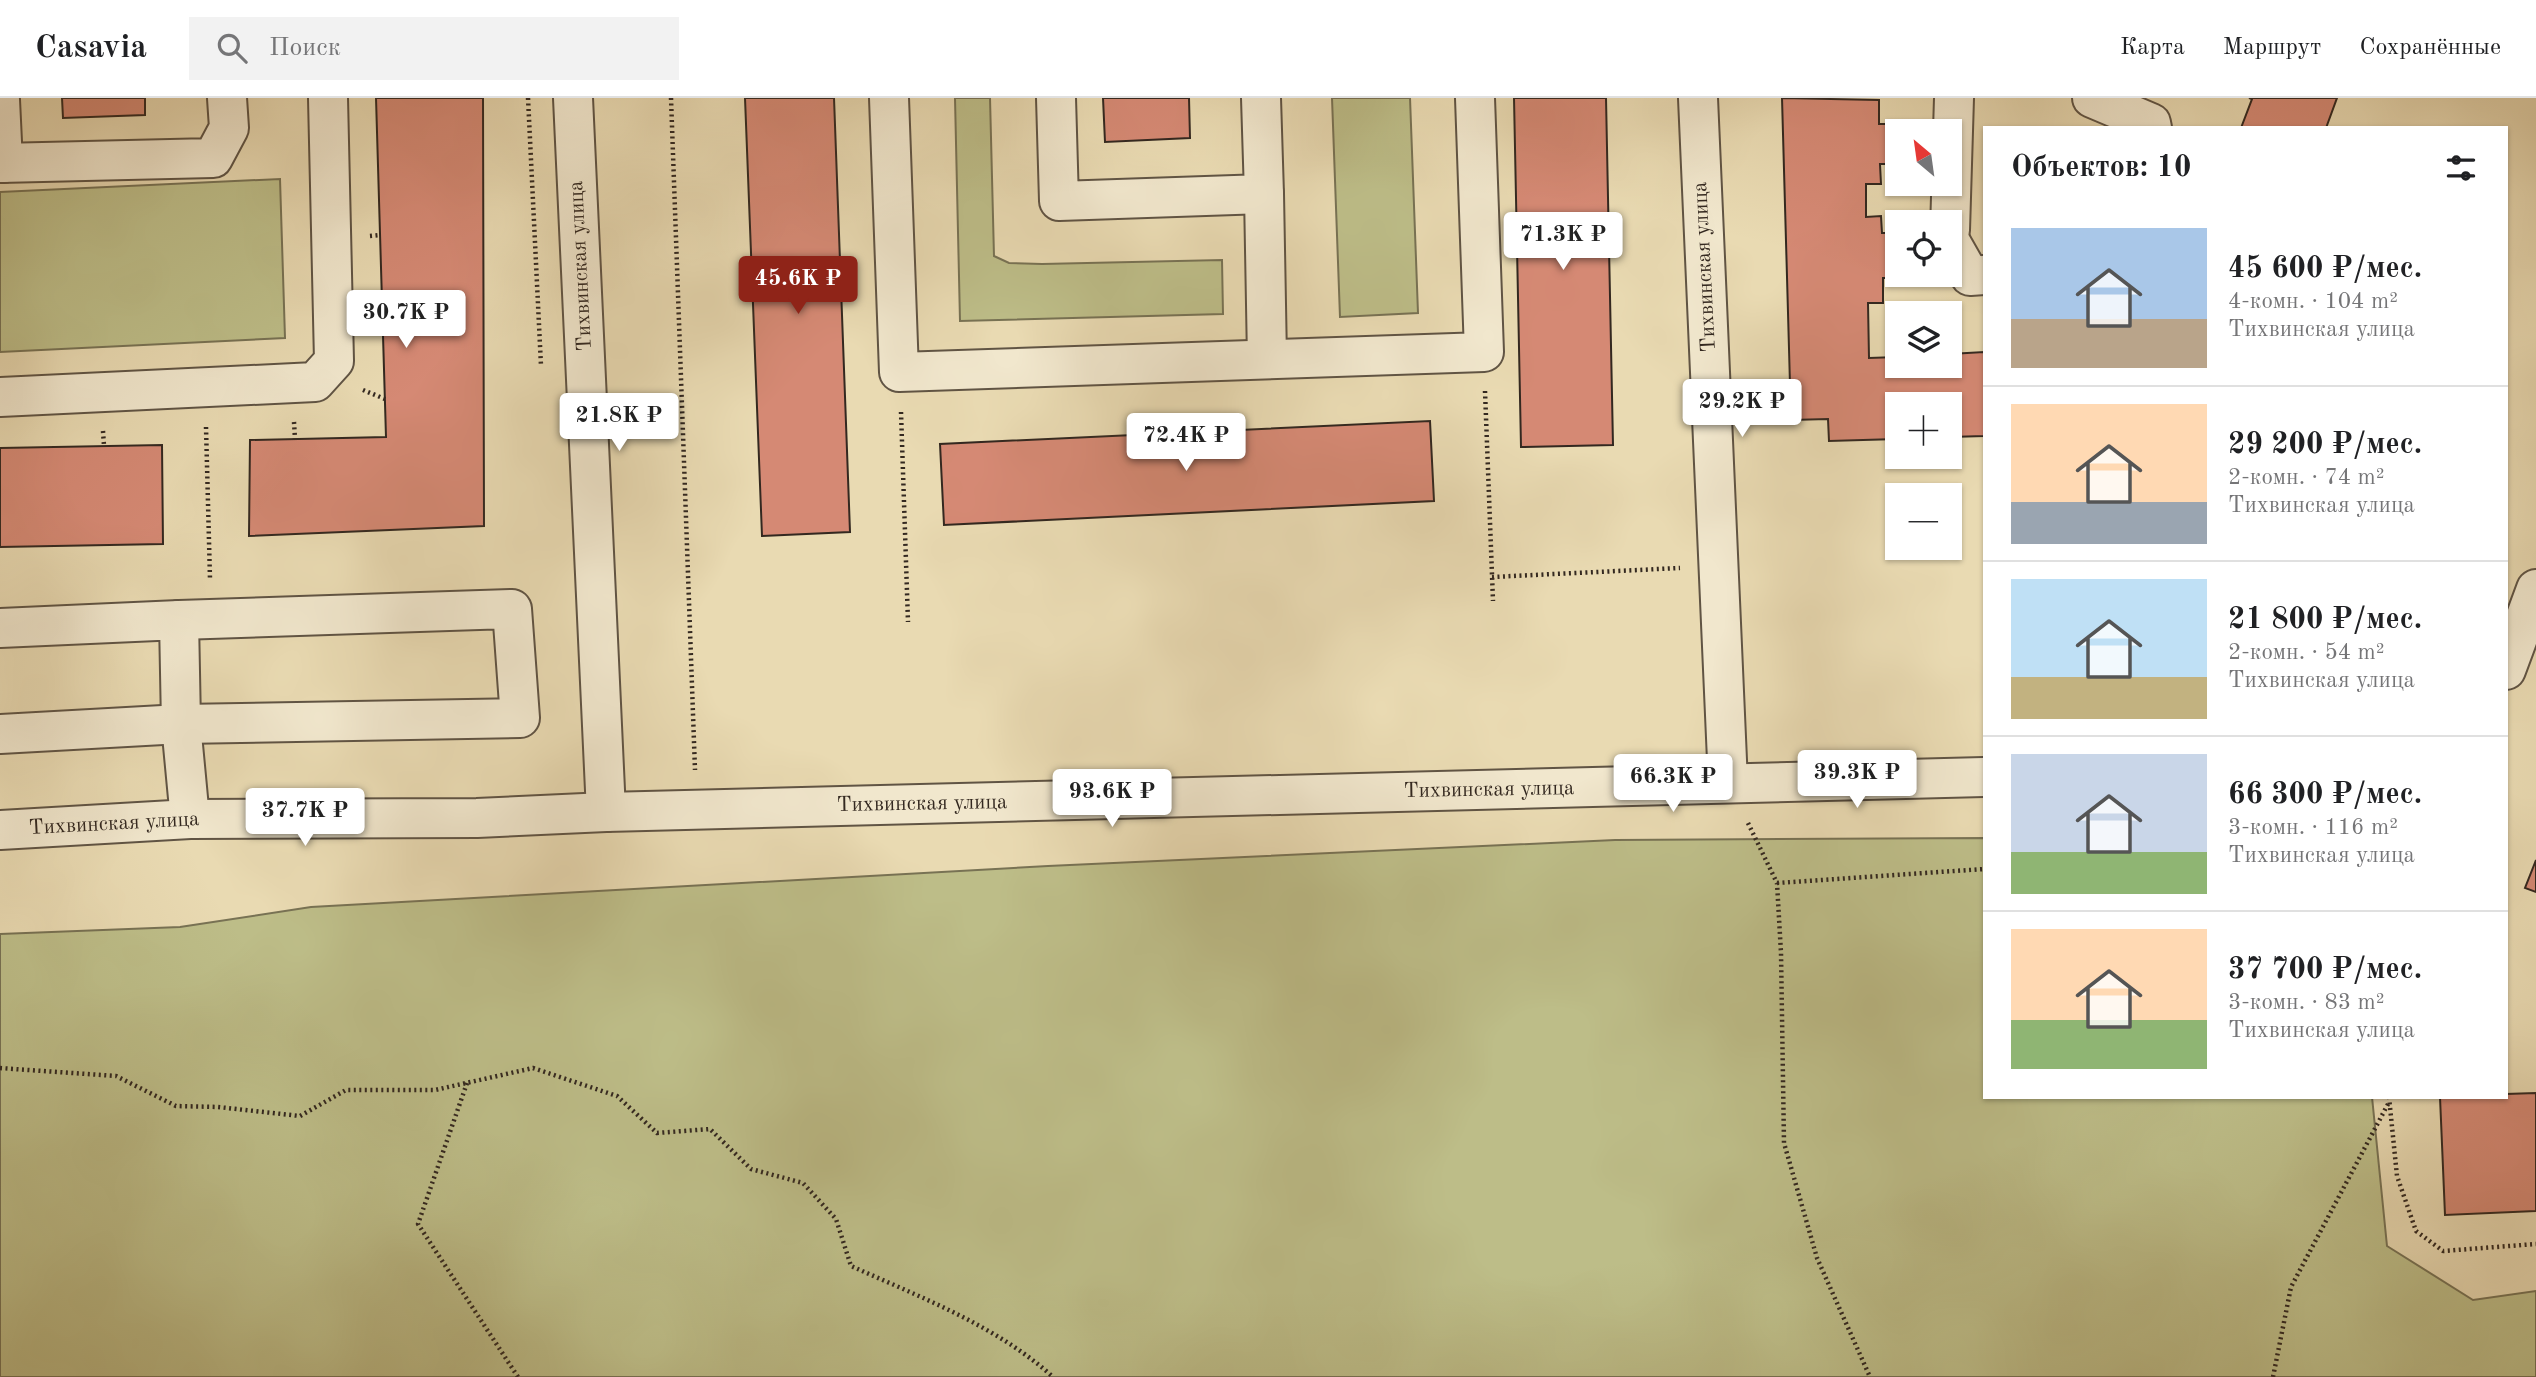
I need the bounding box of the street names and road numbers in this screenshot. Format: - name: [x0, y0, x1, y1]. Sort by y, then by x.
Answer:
- street label: Тихвинская улица: [566, 180, 596, 352]
- street label: Тихвинская улица: [1690, 181, 1720, 353]
- street label: Тихвинская улица: [1403, 778, 1575, 802]
- street label: Тихвинская улица: [836, 792, 1008, 816]
- street label: Тихвинская улица: [28, 809, 200, 839]

